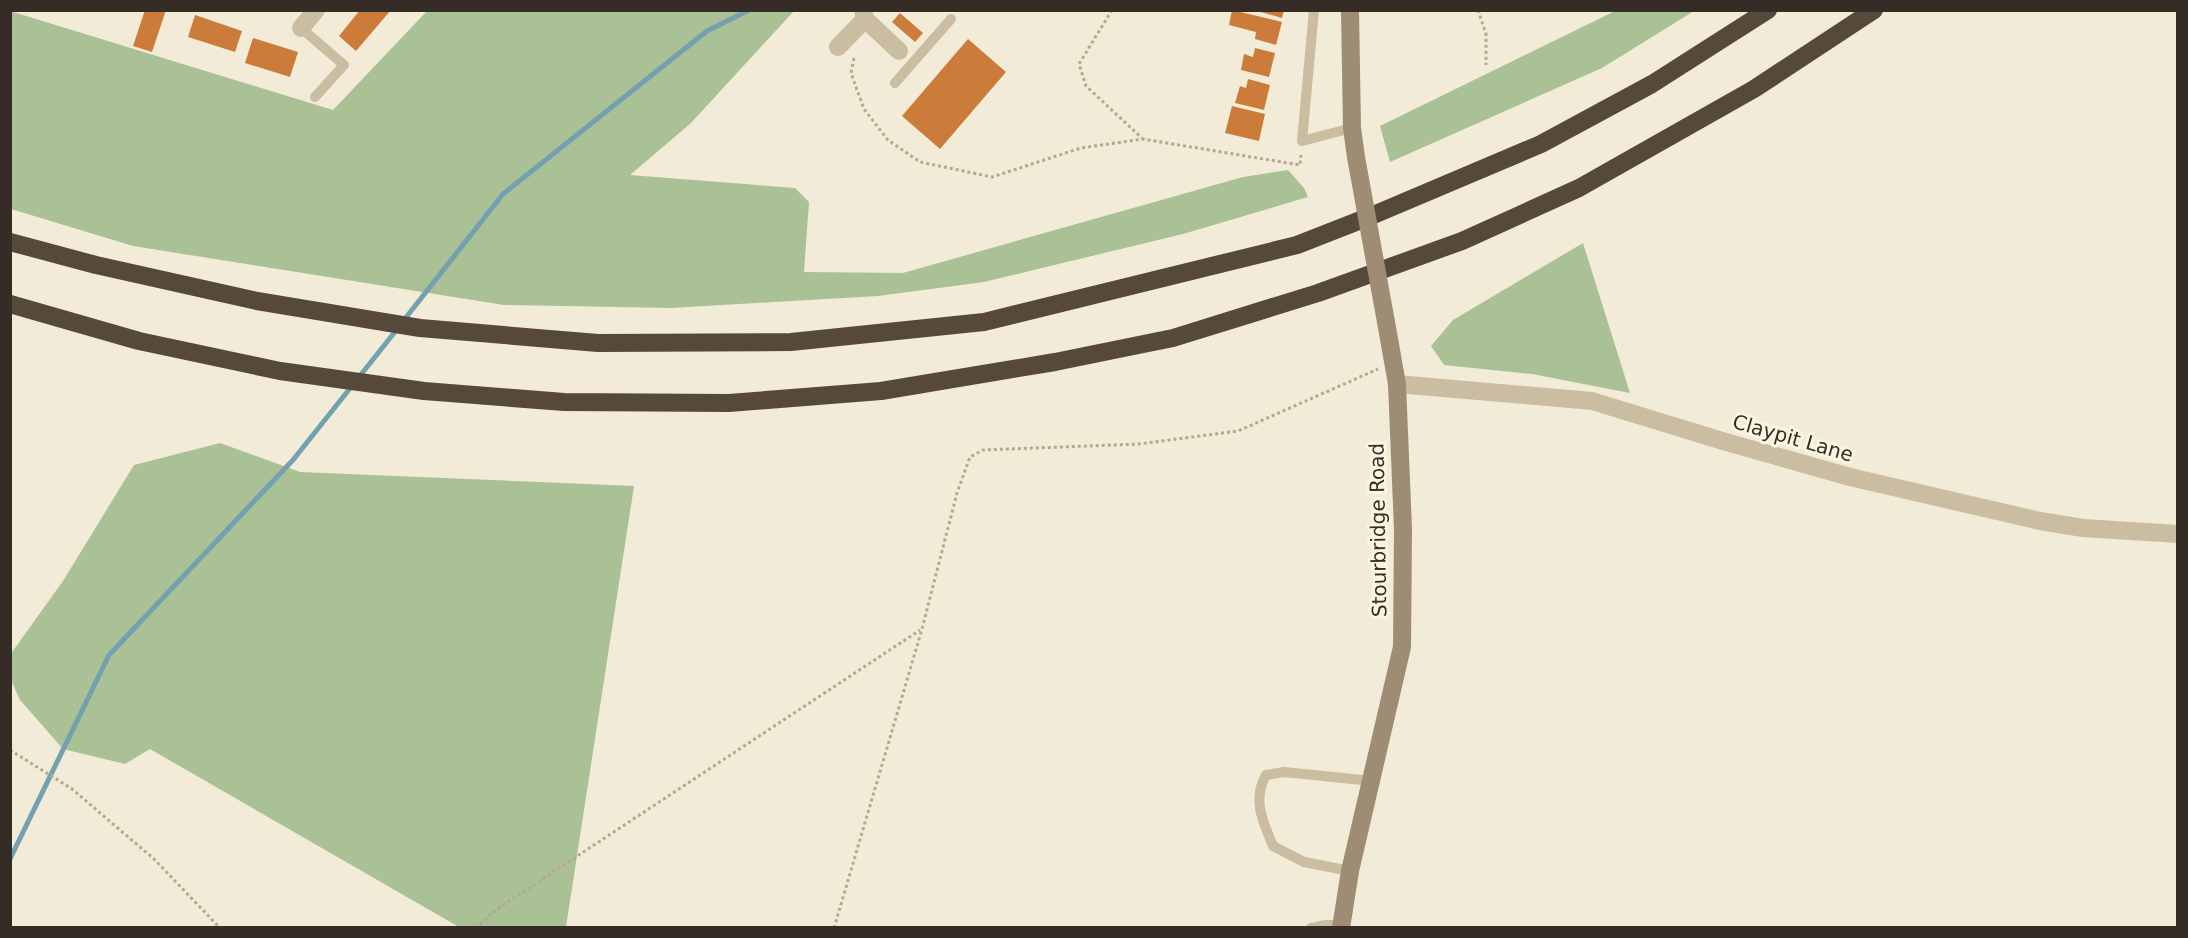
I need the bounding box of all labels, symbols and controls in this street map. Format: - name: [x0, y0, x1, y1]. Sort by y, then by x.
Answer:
- street label: Claypit Lane: [1730, 409, 1856, 467]
- street label: Stourbridge Road: [1364, 443, 1392, 617]

